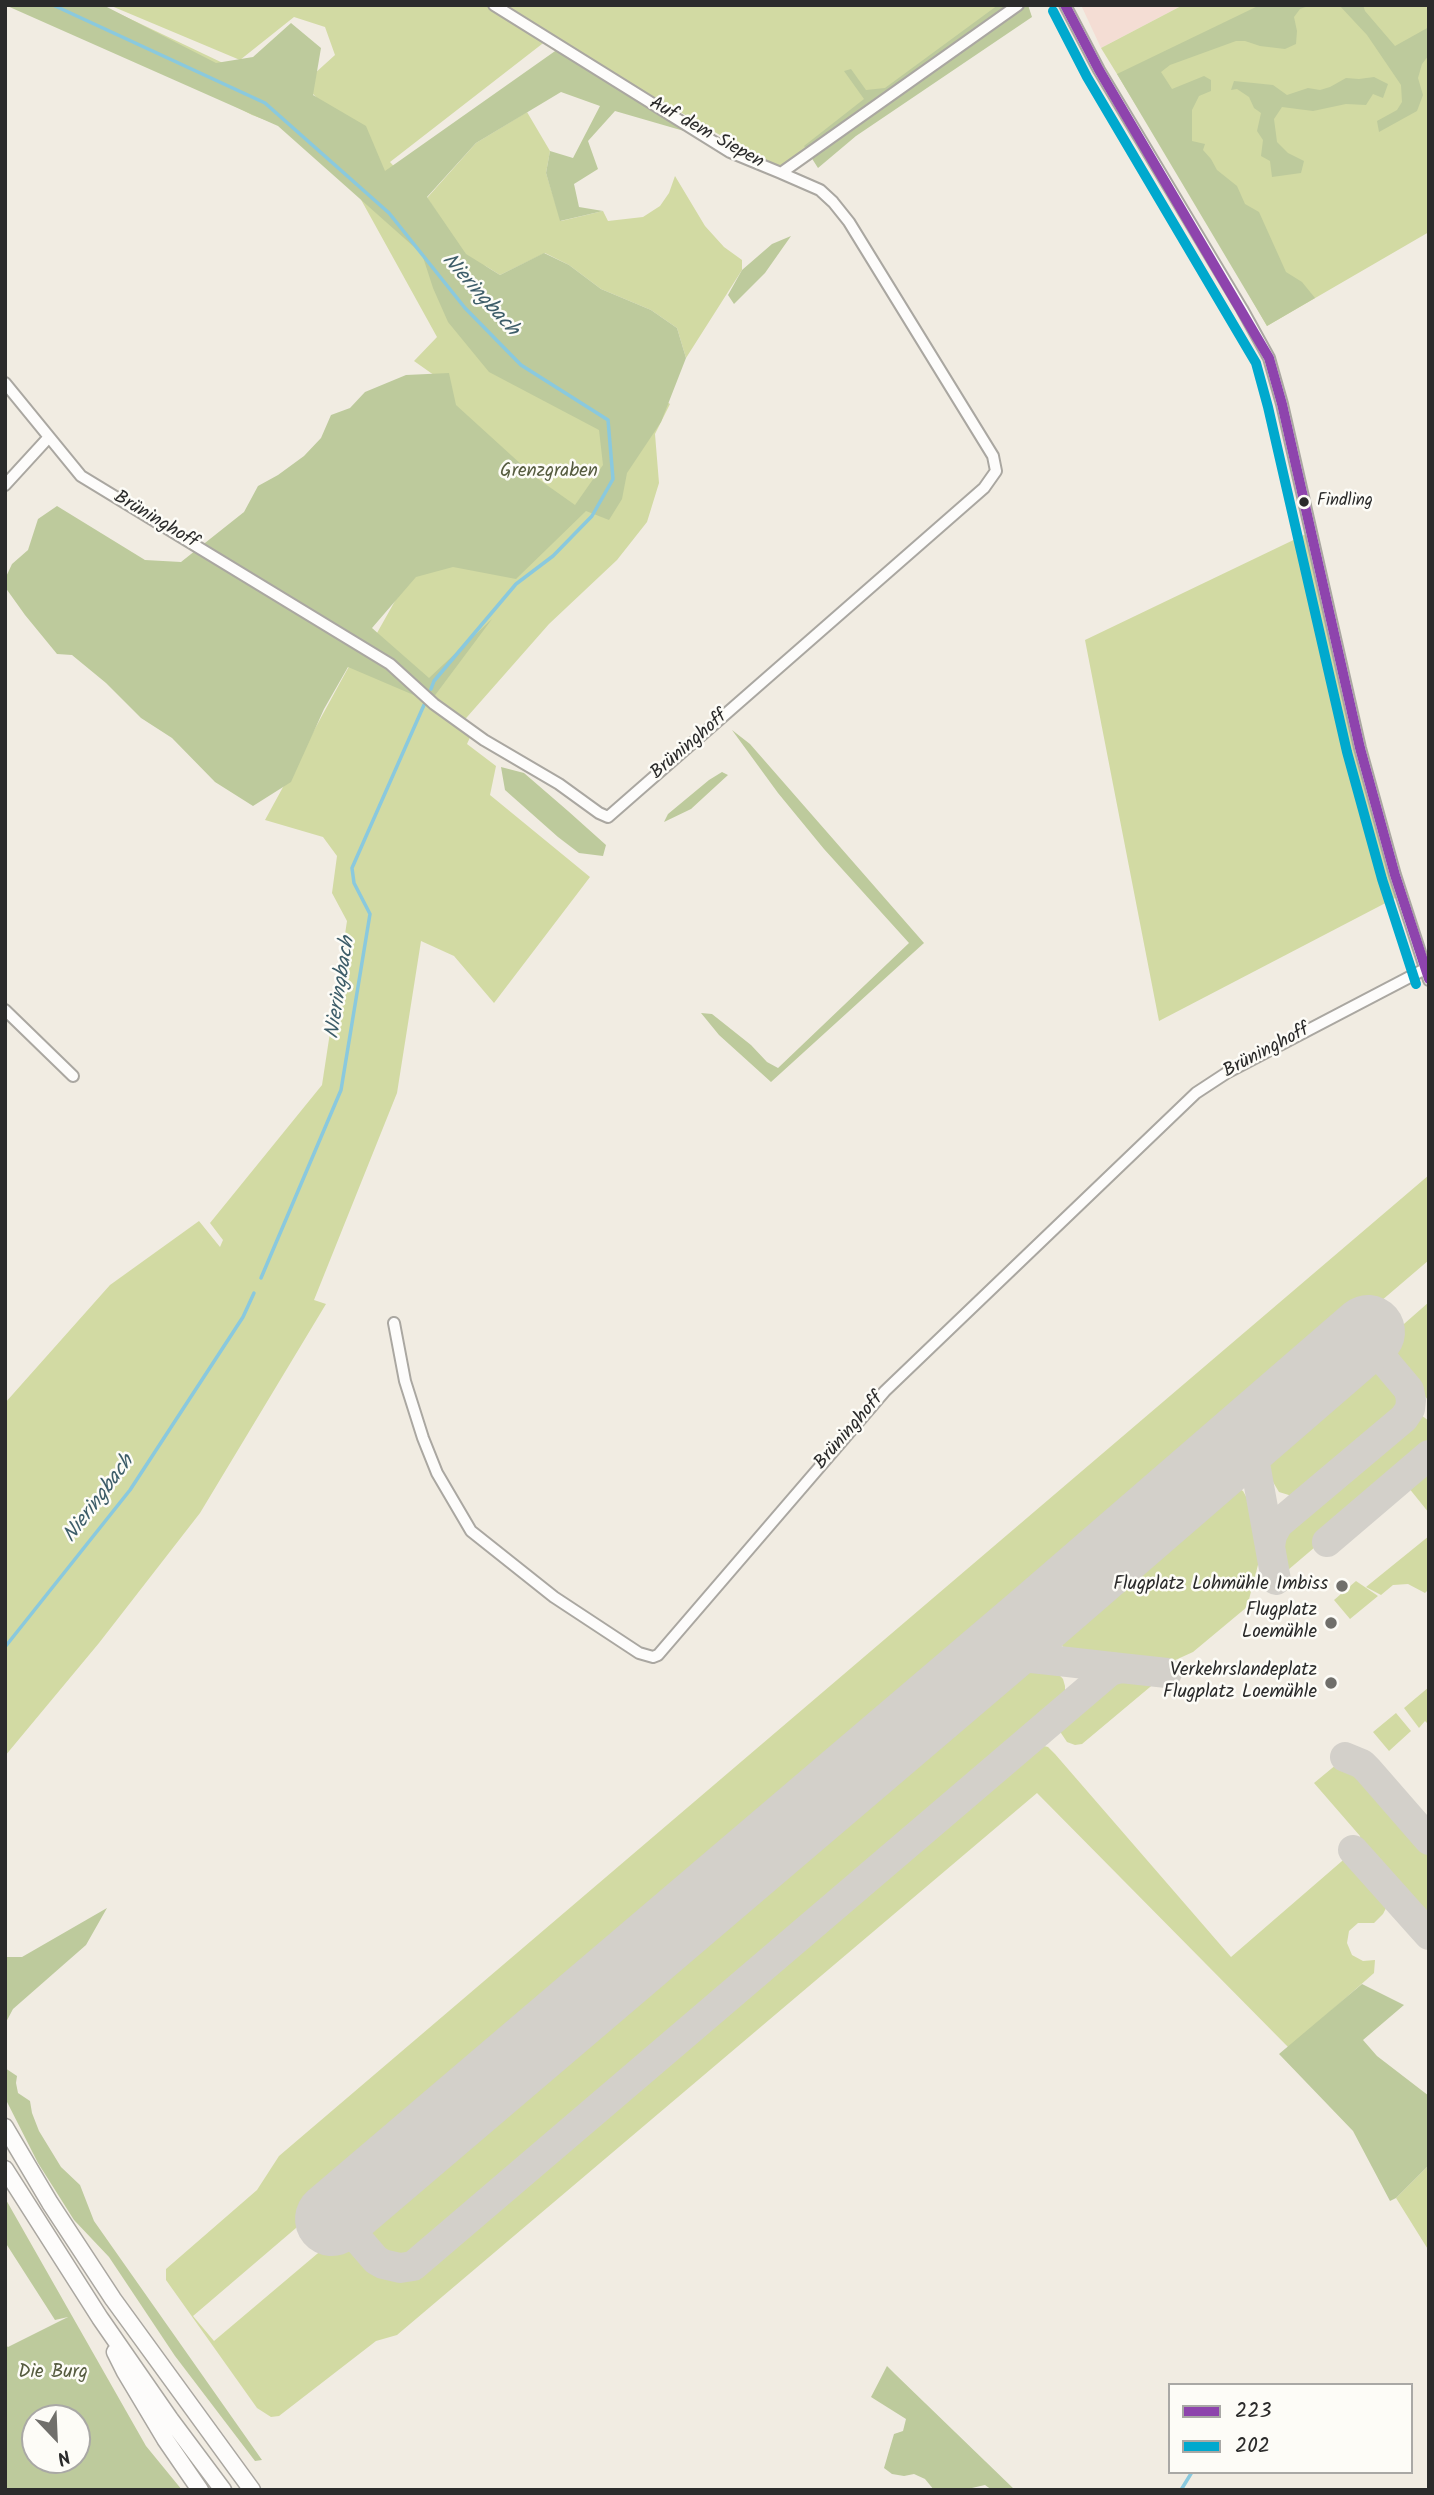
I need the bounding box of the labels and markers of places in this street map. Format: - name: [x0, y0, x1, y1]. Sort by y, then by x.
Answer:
- place label: Findling: [1317, 492, 1373, 512]
- marker: Findling: [1297, 495, 1311, 509]
- place label: Flugplatz Lohmühle Imbiss: [1113, 1575, 1328, 1597]
- marker: Flugplatz Lohmühle Imbiss: [1334, 1578, 1350, 1594]
- place label: Flugplatz Loemühle: [1242, 1601, 1317, 1645]
- marker: Flugplatz Loemühle: [1323, 1615, 1339, 1631]
- place label: Verkehrslandeplatz Flugplatz Loemühle: [1163, 1661, 1317, 1705]
- marker: Verkehrslandeplatz Flugplatz Loemühle: [1323, 1675, 1339, 1691]

